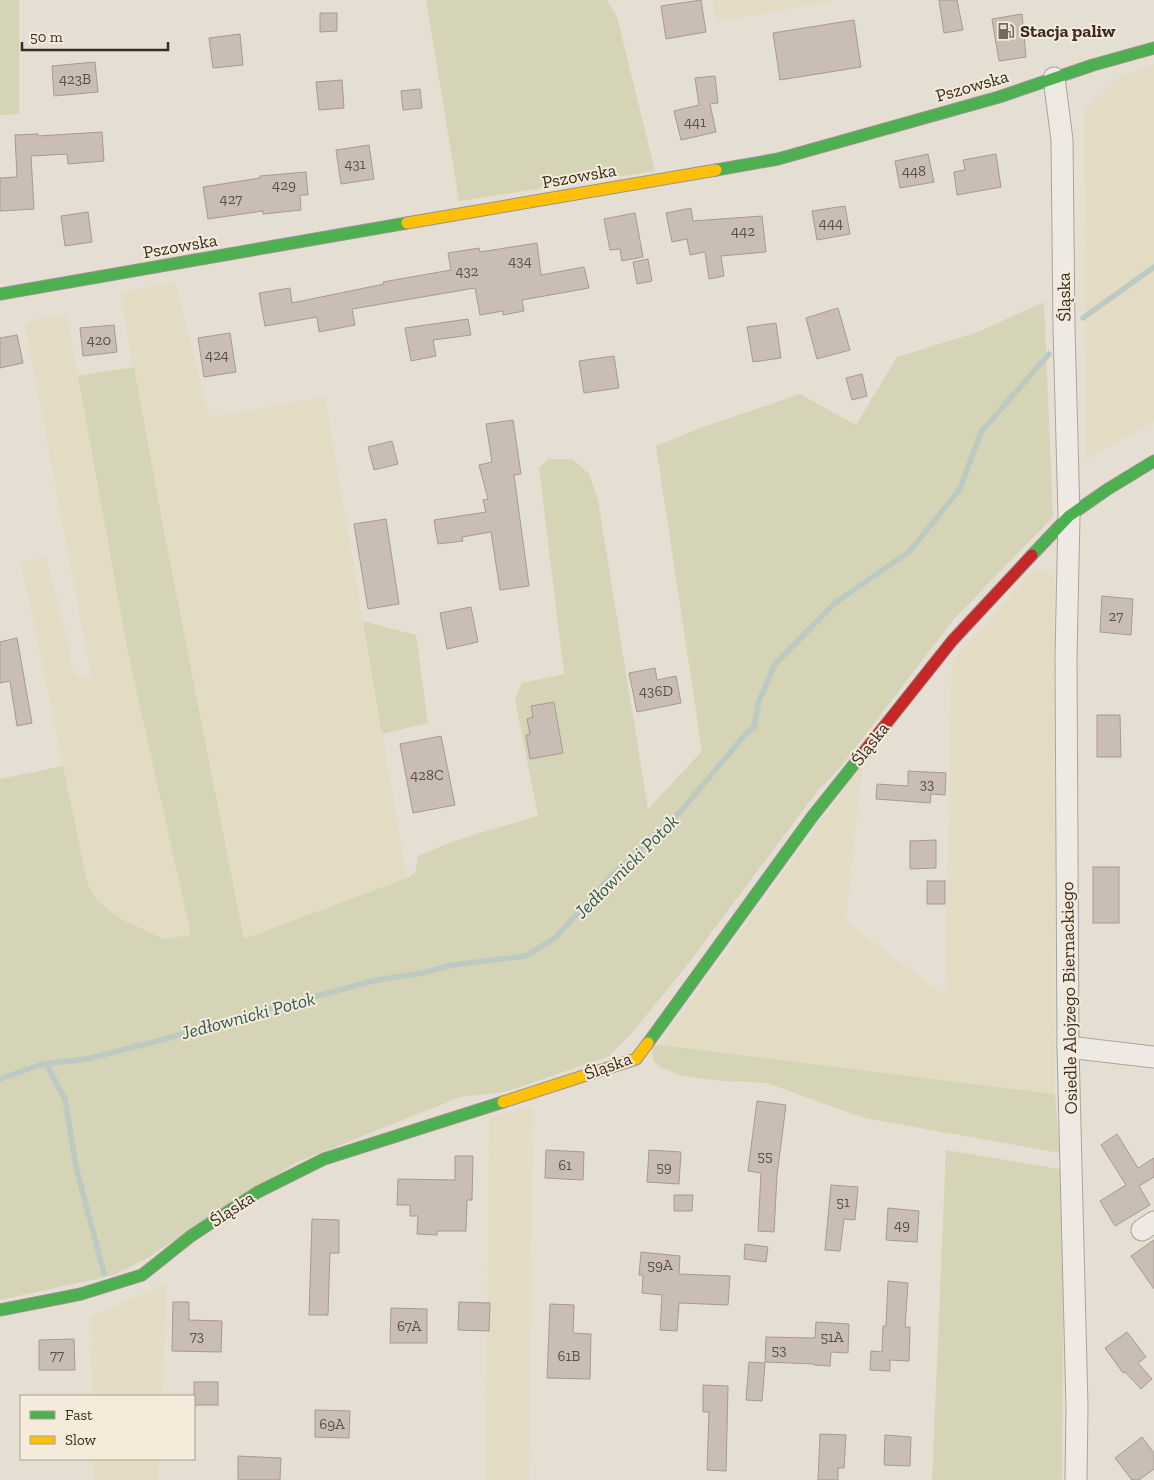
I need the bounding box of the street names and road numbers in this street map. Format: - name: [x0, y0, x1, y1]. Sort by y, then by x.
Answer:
- street label: Pszowska: [933, 65, 1011, 107]
- street label: Pszowska: [540, 159, 618, 193]
- street label: Pszowska: [141, 229, 219, 263]
- street label: Śląska: [1053, 272, 1075, 322]
- street label: Śląska: [846, 718, 894, 770]
- street label: Osiedle Alojzego Biernackiego: [1056, 882, 1082, 1114]
- street label: Śląska: [581, 1047, 635, 1085]
- street label: Śląska: [205, 1186, 259, 1232]

